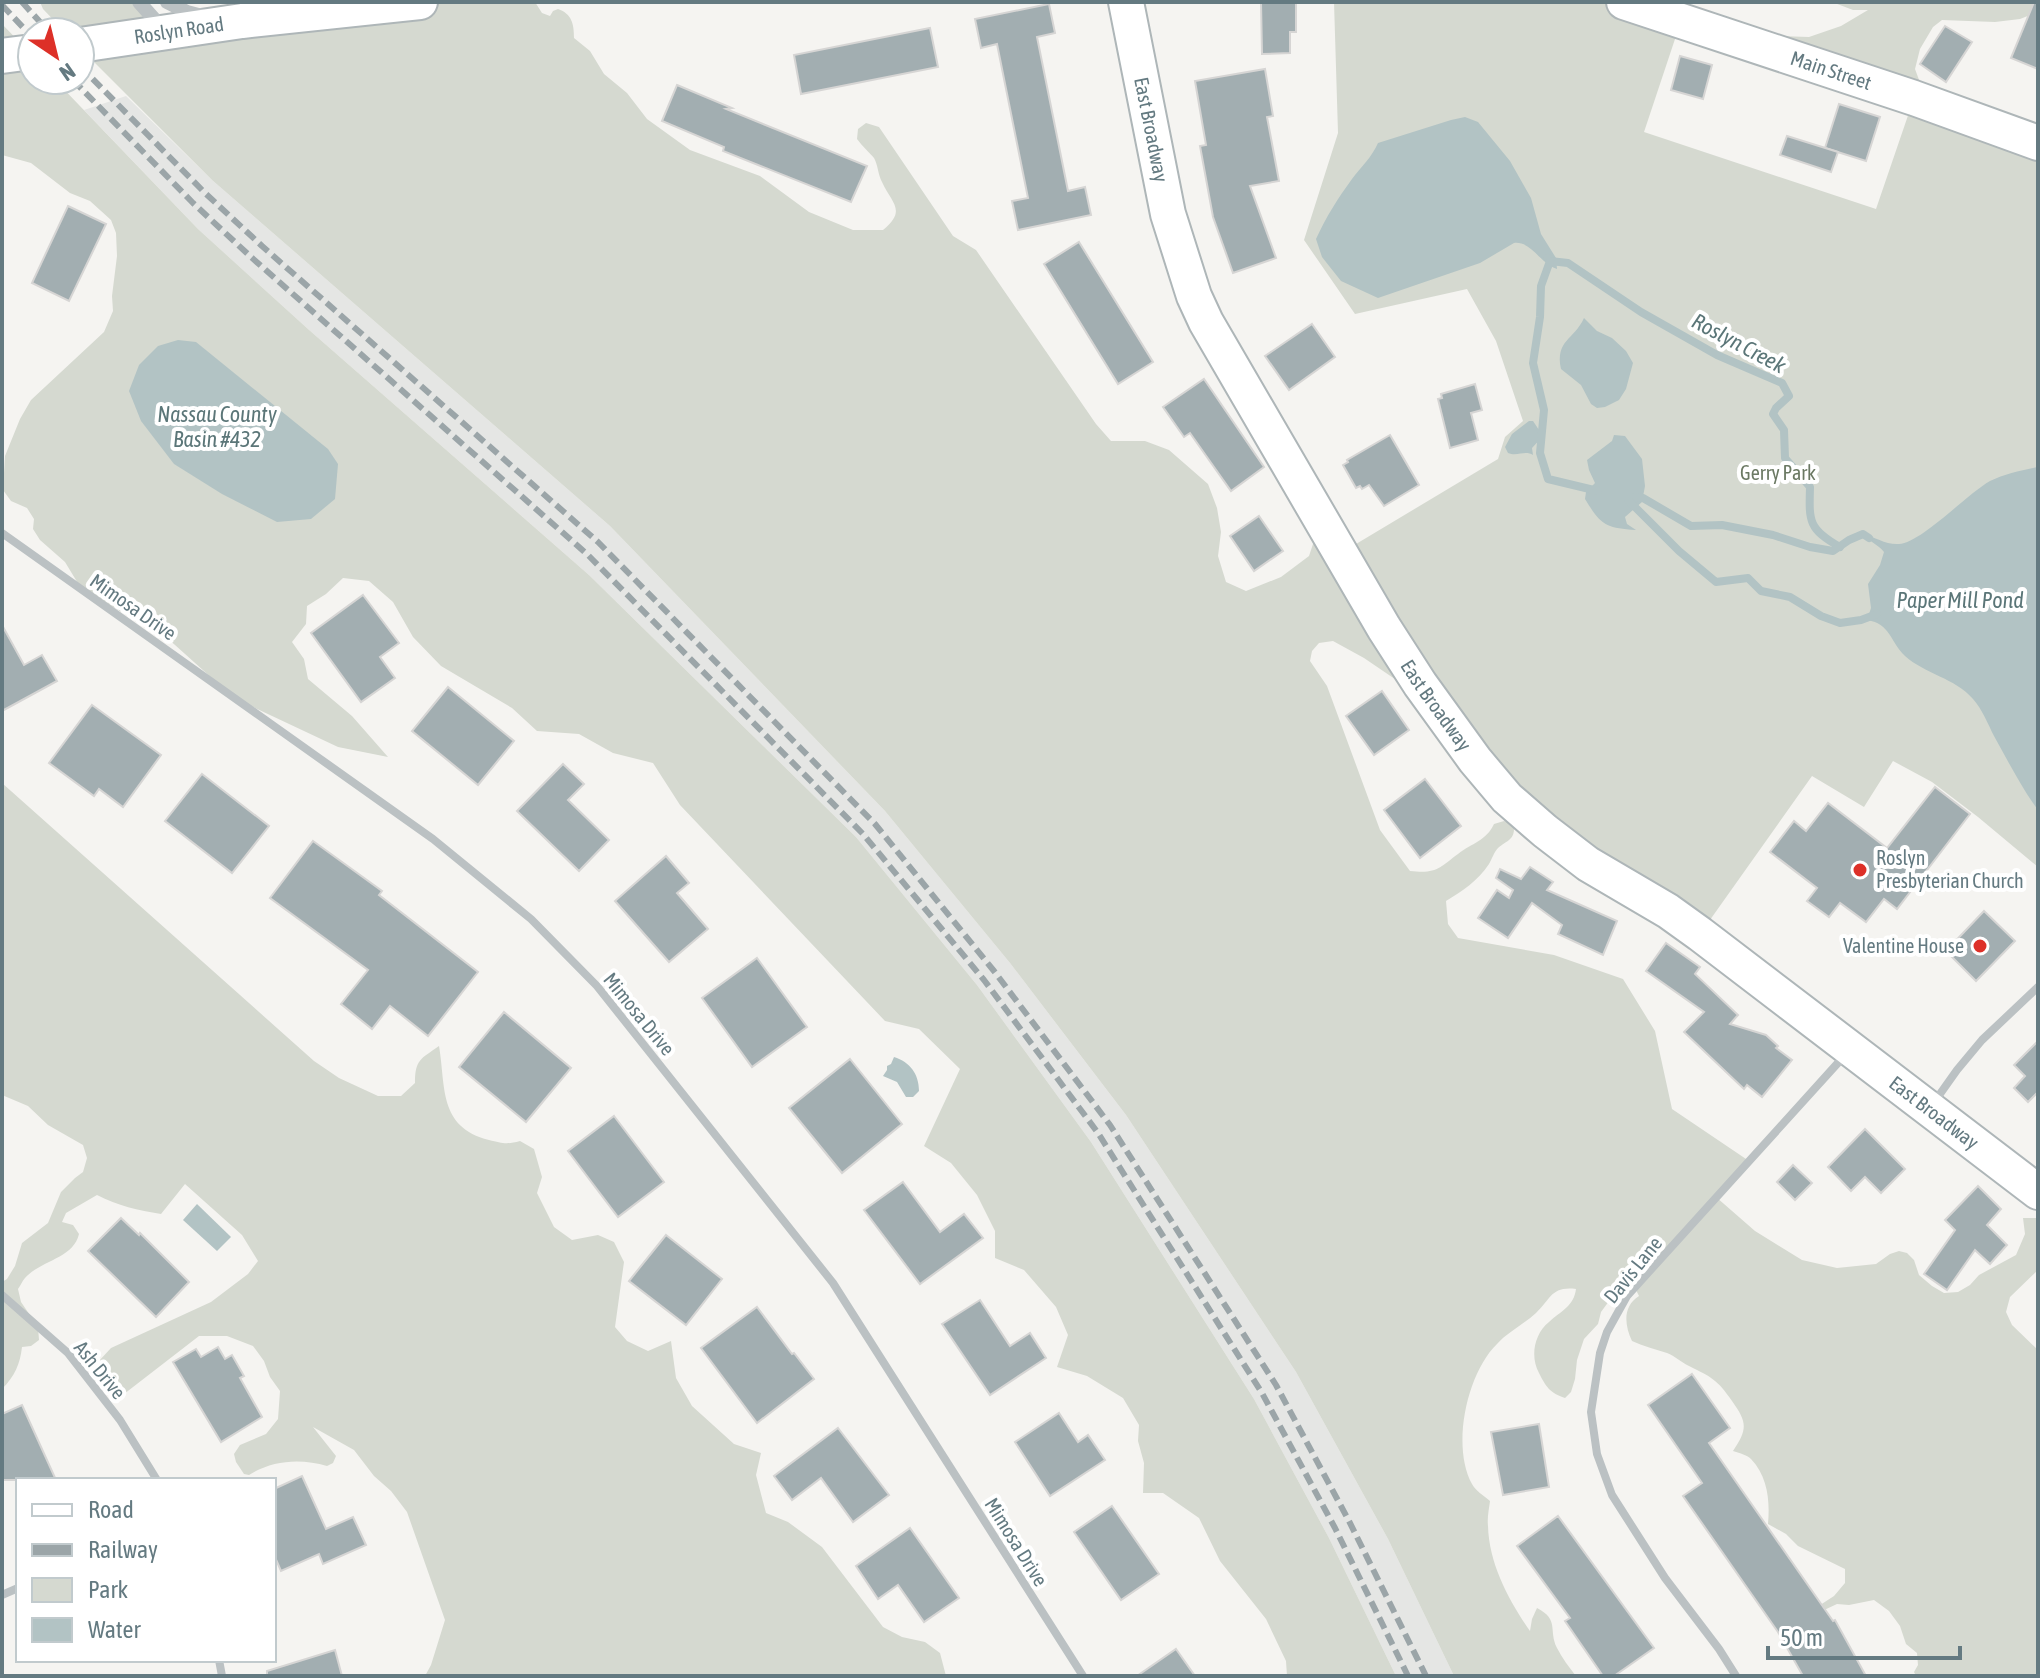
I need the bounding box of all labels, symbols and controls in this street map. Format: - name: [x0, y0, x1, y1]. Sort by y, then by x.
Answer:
- street label: Roslyn Road: [132, 12, 225, 48]
- north arrow: [16, 16, 96, 96]
- street label: Main Street: [1788, 46, 1875, 94]
- text: N: [55, 58, 80, 87]
- street label: East Broadway: [1130, 75, 1173, 184]
- water label: Roslyn Creek: [1688, 307, 1791, 379]
- water label: Nassau County Basin #432: [157, 401, 278, 452]
- park label: Gerry Park: [1740, 461, 1816, 484]
- street label: Mimosa Drive: [86, 569, 181, 645]
- water label: Paper Mill Pond: [1896, 587, 2024, 613]
- street label: East Broadway: [1396, 655, 1477, 755]
- place label: Roslyn Presbyterian Church: [1876, 846, 2024, 892]
- marker: Roslyn Presbyterian Church: [1851, 861, 1869, 879]
- place label: Valentine House: [1843, 934, 1964, 957]
- marker: Valentine House: [1971, 937, 1989, 955]
- street label: Mimosa Drive: [599, 968, 680, 1060]
- street label: East Broadway: [1885, 1071, 1984, 1154]
- street label: Davis Lane: [1599, 1232, 1666, 1308]
- street label: Ash Drive: [70, 1336, 131, 1403]
- legend: [16, 1478, 276, 1662]
- street label: Mimosa Drive: [980, 1493, 1053, 1590]
- text: Road: [88, 1496, 134, 1523]
- text: Railway: [88, 1536, 158, 1563]
- text: Park: [88, 1576, 129, 1603]
- scale bar: [1768, 1610, 1960, 1660]
- text: Water: [88, 1616, 141, 1643]
- text: 50 m: [1780, 1624, 1823, 1651]

